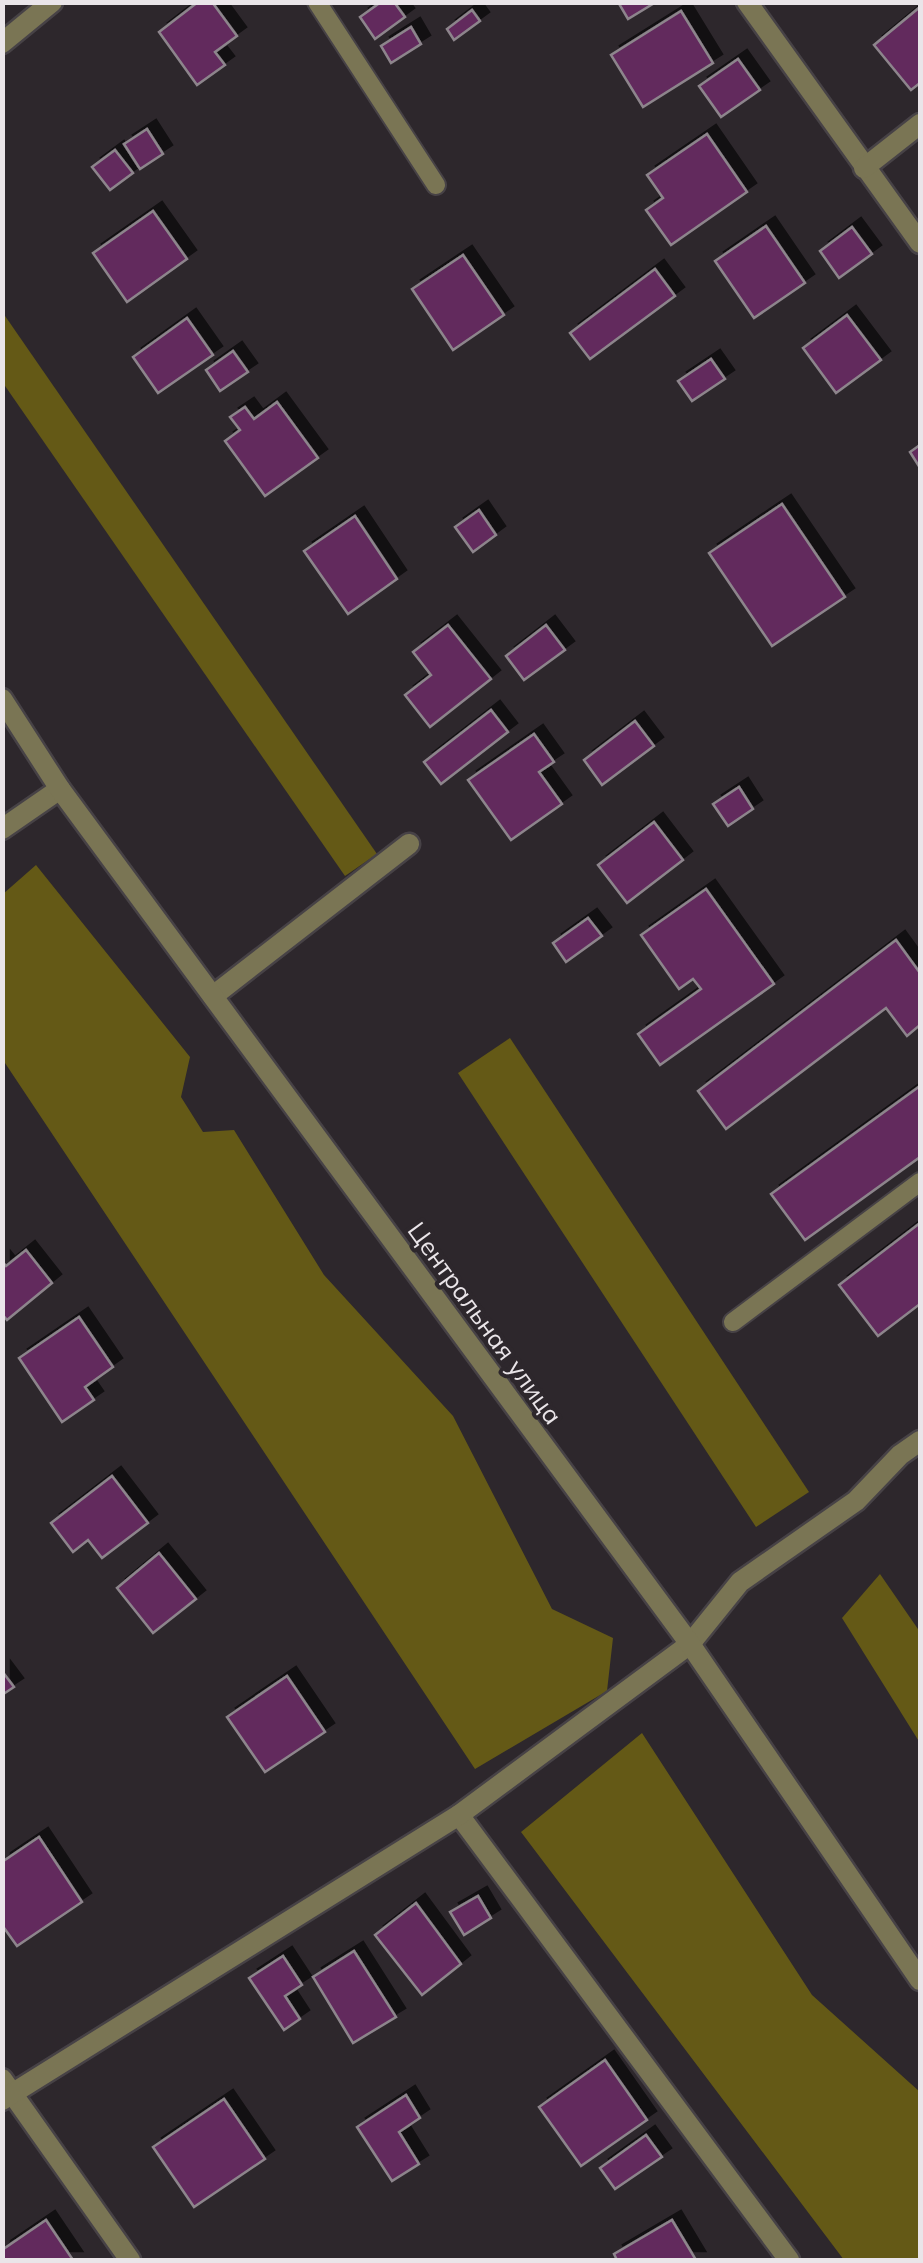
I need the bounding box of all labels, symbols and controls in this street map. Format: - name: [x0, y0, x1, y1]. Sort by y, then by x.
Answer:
- street label: Центральная улица: [402, 1216, 569, 1430]

